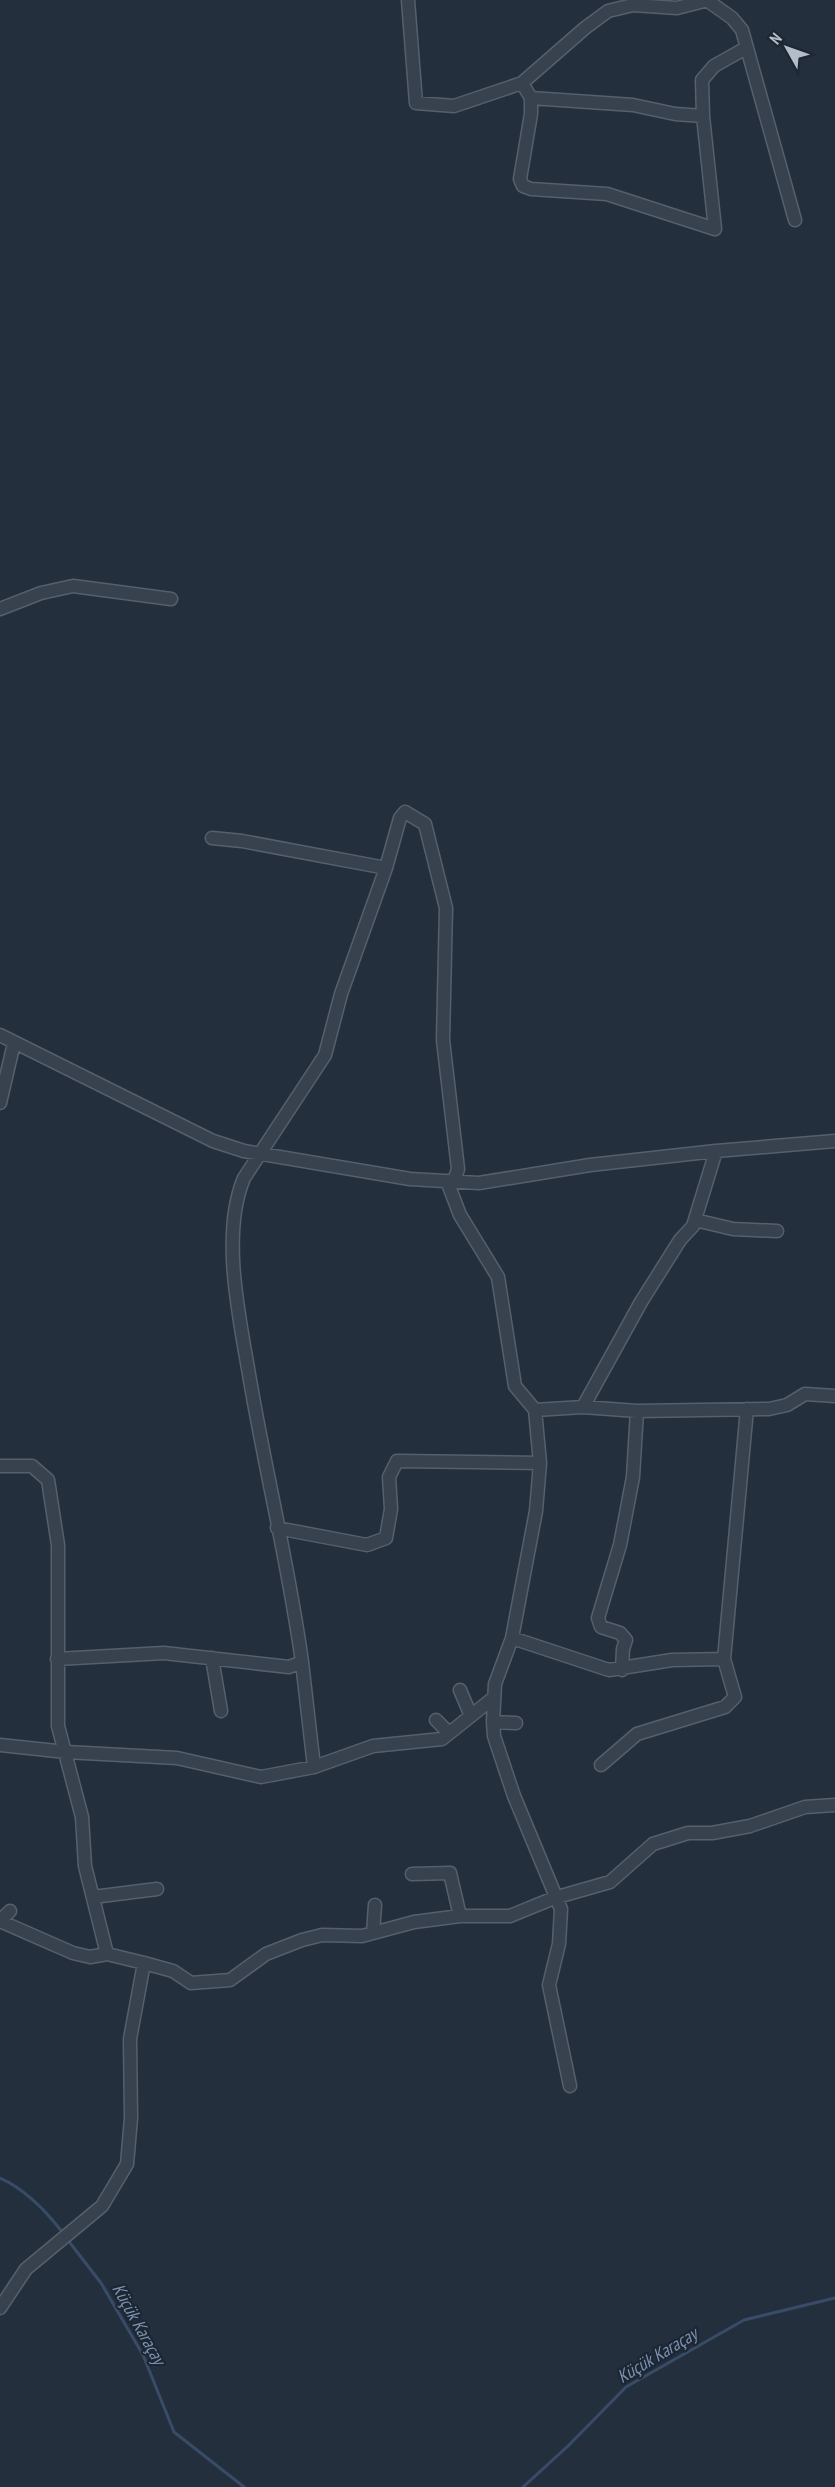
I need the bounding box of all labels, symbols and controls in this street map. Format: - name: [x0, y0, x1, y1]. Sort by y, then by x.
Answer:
- north arrow: [757, 18, 817, 78]
- text: N: [765, 29, 786, 48]
- water label: Küçük Karaçay: [107, 2279, 172, 2371]
- water label: Küçük Karaçay: [613, 2321, 703, 2388]

